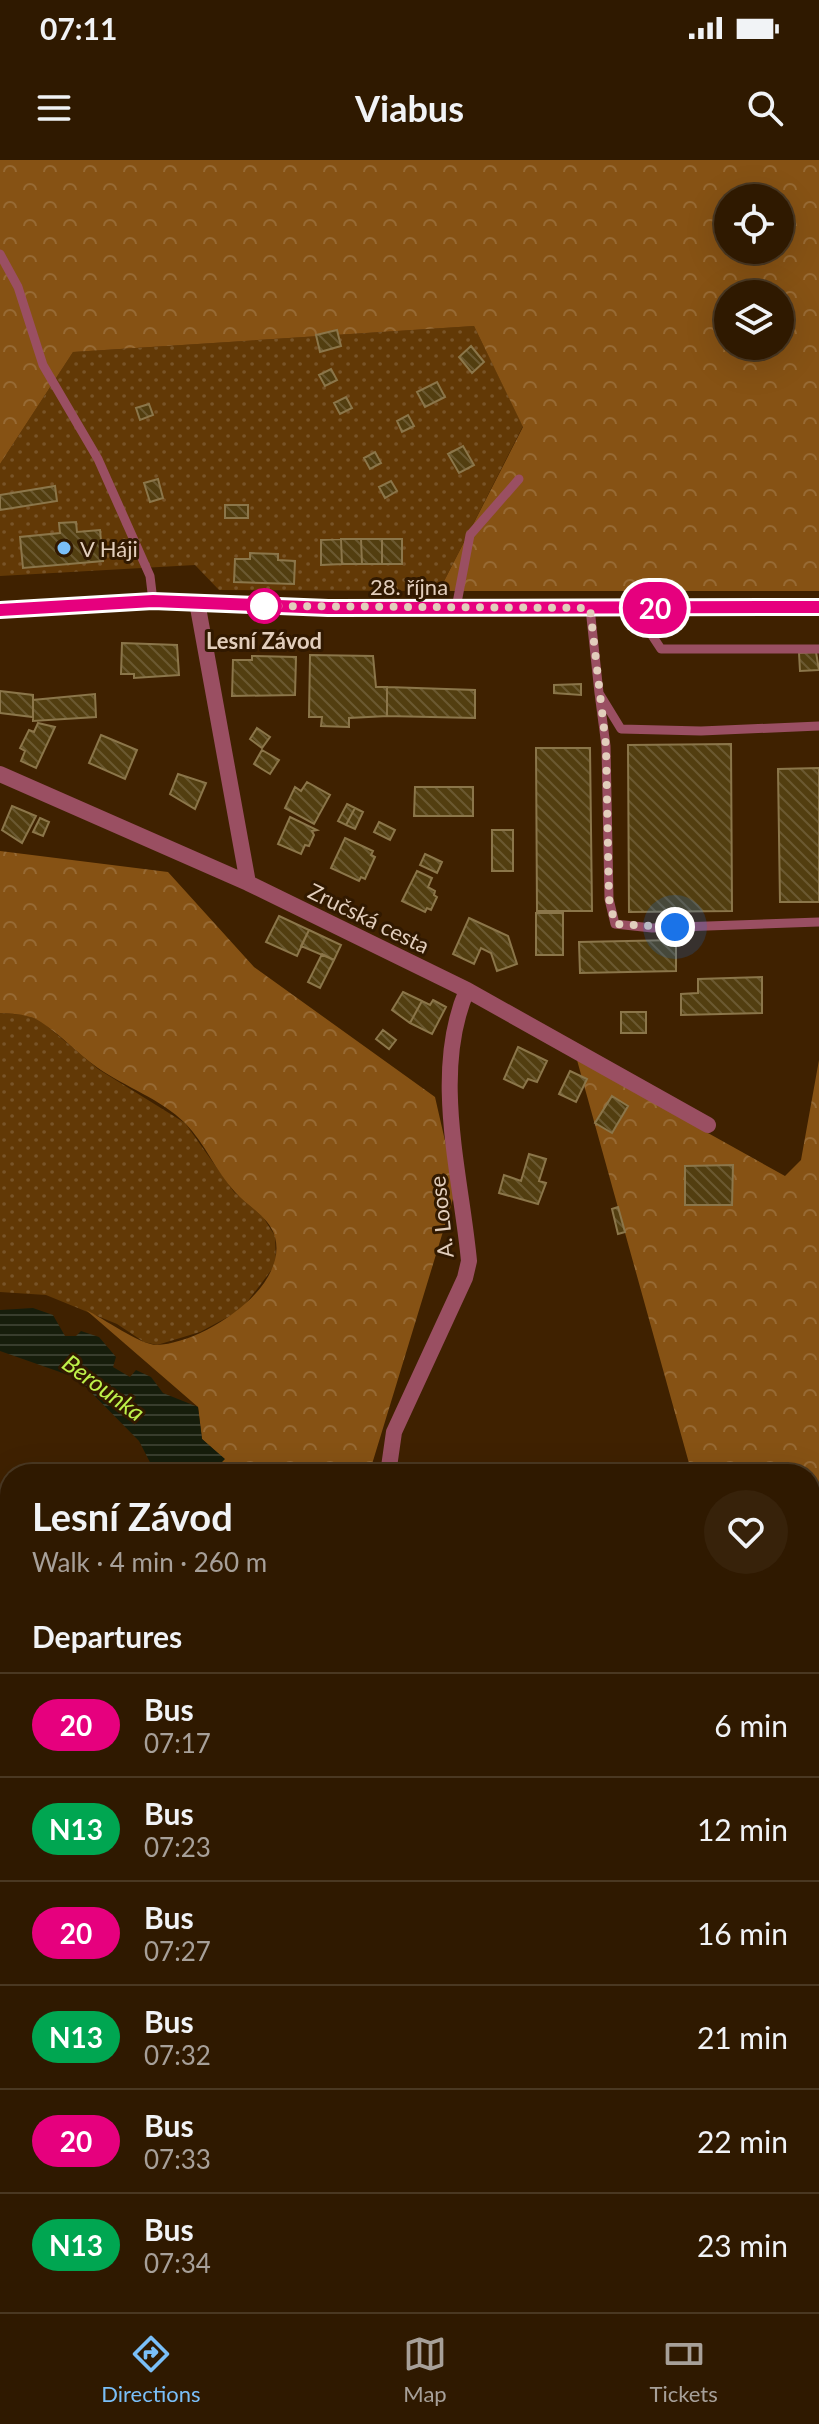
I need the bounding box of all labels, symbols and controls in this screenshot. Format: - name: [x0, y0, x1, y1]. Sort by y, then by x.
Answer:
- text: 07:11: [40, 10, 117, 46]
- icon: menu: [32, 86, 76, 130]
- text: Viabus: [355, 86, 464, 130]
- icon: search: [743, 86, 787, 130]
- map controls: [714, 184, 794, 360]
- button: locate: [714, 184, 794, 264]
- button: layers: [714, 280, 794, 360]
- place label: V Háji: [80, 535, 138, 562]
- marker: V Háji: [55, 539, 73, 557]
- street label: 28. října: [370, 573, 448, 600]
- line badge: 20: [619, 582, 691, 634]
- marker: Lesní Závod: [247, 589, 281, 623]
- text: 20: [639, 591, 671, 625]
- place label: Lesní Závod: [206, 627, 322, 654]
- street label: Zručská cesta: [304, 877, 434, 959]
- your location: [655, 907, 695, 947]
- street label: A. Loose: [423, 1175, 459, 1259]
- water label: Berounka: [57, 1347, 151, 1427]
- button: heart: [704, 1490, 788, 1574]
- text: Lesní Závod: [32, 1493, 233, 1539]
- text: Walk · 4 min · 260 m: [32, 1546, 267, 1578]
- text: Departures: [32, 1618, 182, 1654]
- text: Bus: [144, 1691, 194, 1727]
- text: 6 min: [714, 1707, 788, 1743]
- text: 20: [60, 1708, 92, 1742]
- text: 07:17: [144, 1727, 211, 1759]
- text: Bus: [144, 1795, 194, 1831]
- text: 12 min: [697, 1811, 788, 1847]
- text: N13: [49, 1812, 103, 1846]
- text: 07:23: [144, 1831, 211, 1863]
- text: Bus: [144, 1899, 194, 1935]
- text: 16 min: [697, 1915, 788, 1951]
- text: 20: [60, 1916, 92, 1950]
- text: 07:27: [144, 1935, 211, 1967]
- text: Bus: [144, 2003, 194, 2039]
- text: 21 min: [697, 2019, 788, 2055]
- text: N13: [49, 2020, 103, 2054]
- text: 07:32: [144, 2039, 211, 2071]
- text: Bus: [144, 2107, 194, 2143]
- text: 22 min: [697, 2123, 788, 2159]
- text: 20: [60, 2124, 92, 2158]
- text: 07:33: [144, 2143, 211, 2175]
- text: Bus: [144, 2211, 194, 2247]
- text: 23 min: [697, 2227, 788, 2263]
- text: N13: [49, 2228, 103, 2262]
- text: 07:34: [144, 2247, 211, 2279]
- tab: Directions: [101, 2332, 201, 2407]
- tab: Map: [403, 2332, 447, 2407]
- tab: Tickets: [650, 2332, 718, 2407]

